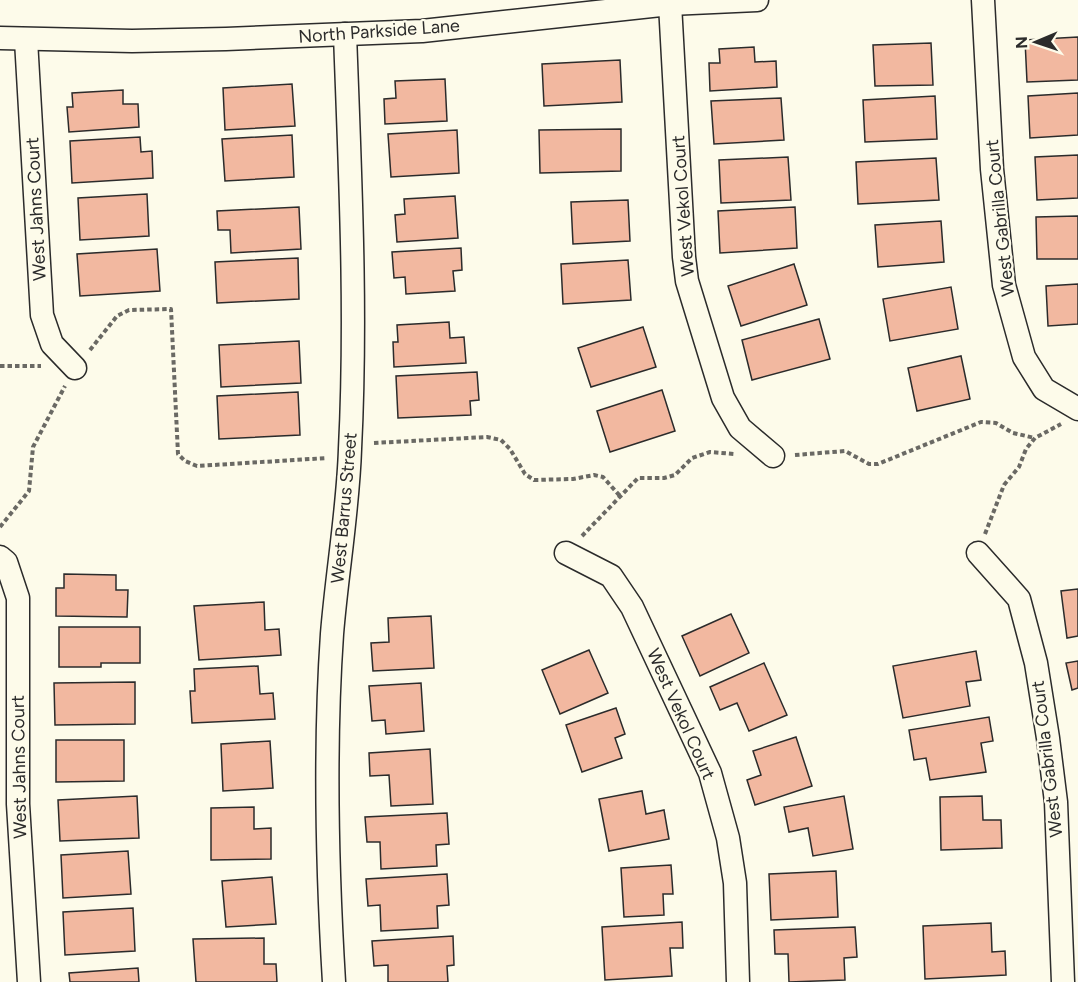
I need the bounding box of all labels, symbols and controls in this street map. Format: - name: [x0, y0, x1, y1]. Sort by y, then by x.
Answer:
- north arrow: [1006, 12, 1066, 72]
- street label: North Parkside Lane: [298, 14, 461, 48]
- text: N: [1012, 36, 1031, 49]
- street label: West Vekol Court: [667, 135, 699, 277]
- street label: West Jahns Court: [21, 136, 51, 281]
- street label: West Gabrilla Court: [981, 138, 1019, 298]
- street label: West Barrus Street: [326, 431, 362, 584]
- street label: West Vekol Court: [642, 645, 720, 783]
- street label: West Gabrilla Court: [1026, 679, 1068, 839]
- street label: West Jahns Court: [7, 695, 31, 839]

